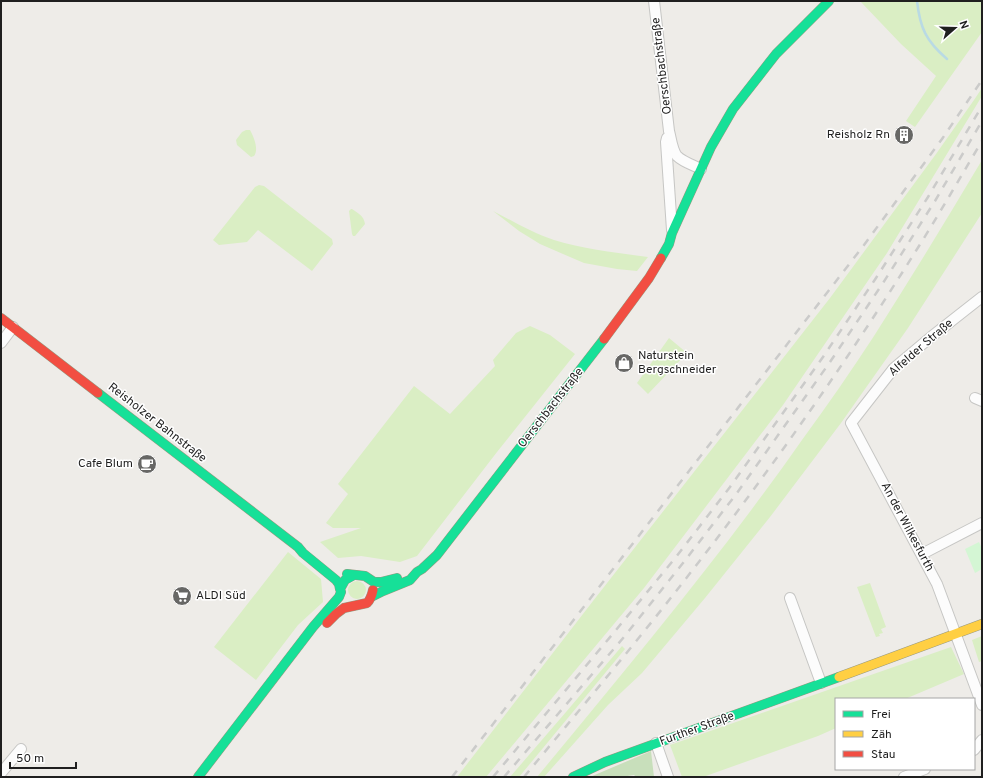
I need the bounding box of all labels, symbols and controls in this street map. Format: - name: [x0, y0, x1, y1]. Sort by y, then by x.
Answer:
- north arrow: [935, 8, 975, 48]
- street label: Oerschbachstraße: [648, 17, 676, 115]
- text: N: [956, 19, 971, 31]
- building icon: Reisholz Rn: [893, 124, 915, 146]
- place label: Reisholz Rn: [827, 127, 890, 143]
- street label: Alfelder Straße: [885, 316, 957, 380]
- place label: Naturstein Bergschneider: [638, 348, 717, 378]
- shop icon: Naturstein Bergschneider: [613, 352, 635, 374]
- street label: Oerschbachstraße: [515, 365, 587, 451]
- street label: Reisholzer Bahnstraße: [104, 379, 210, 467]
- cafe icon: Cafe Blum: [136, 453, 158, 475]
- place label: Cafe Blum: [78, 456, 133, 472]
- street label: An der Wilkesfurth: [877, 480, 937, 574]
- supermarket icon: ALDI Süd: [171, 585, 193, 607]
- place label: ALDI Süd: [196, 588, 246, 604]
- legend: [835, 698, 975, 770]
- text: Frei: [871, 707, 891, 723]
- street label: Further Straße: [657, 708, 737, 750]
- text: Zäh: [871, 727, 892, 743]
- scale bar: [10, 744, 76, 770]
- text: Stau: [871, 747, 896, 763]
- text: 50 m: [16, 751, 44, 767]

